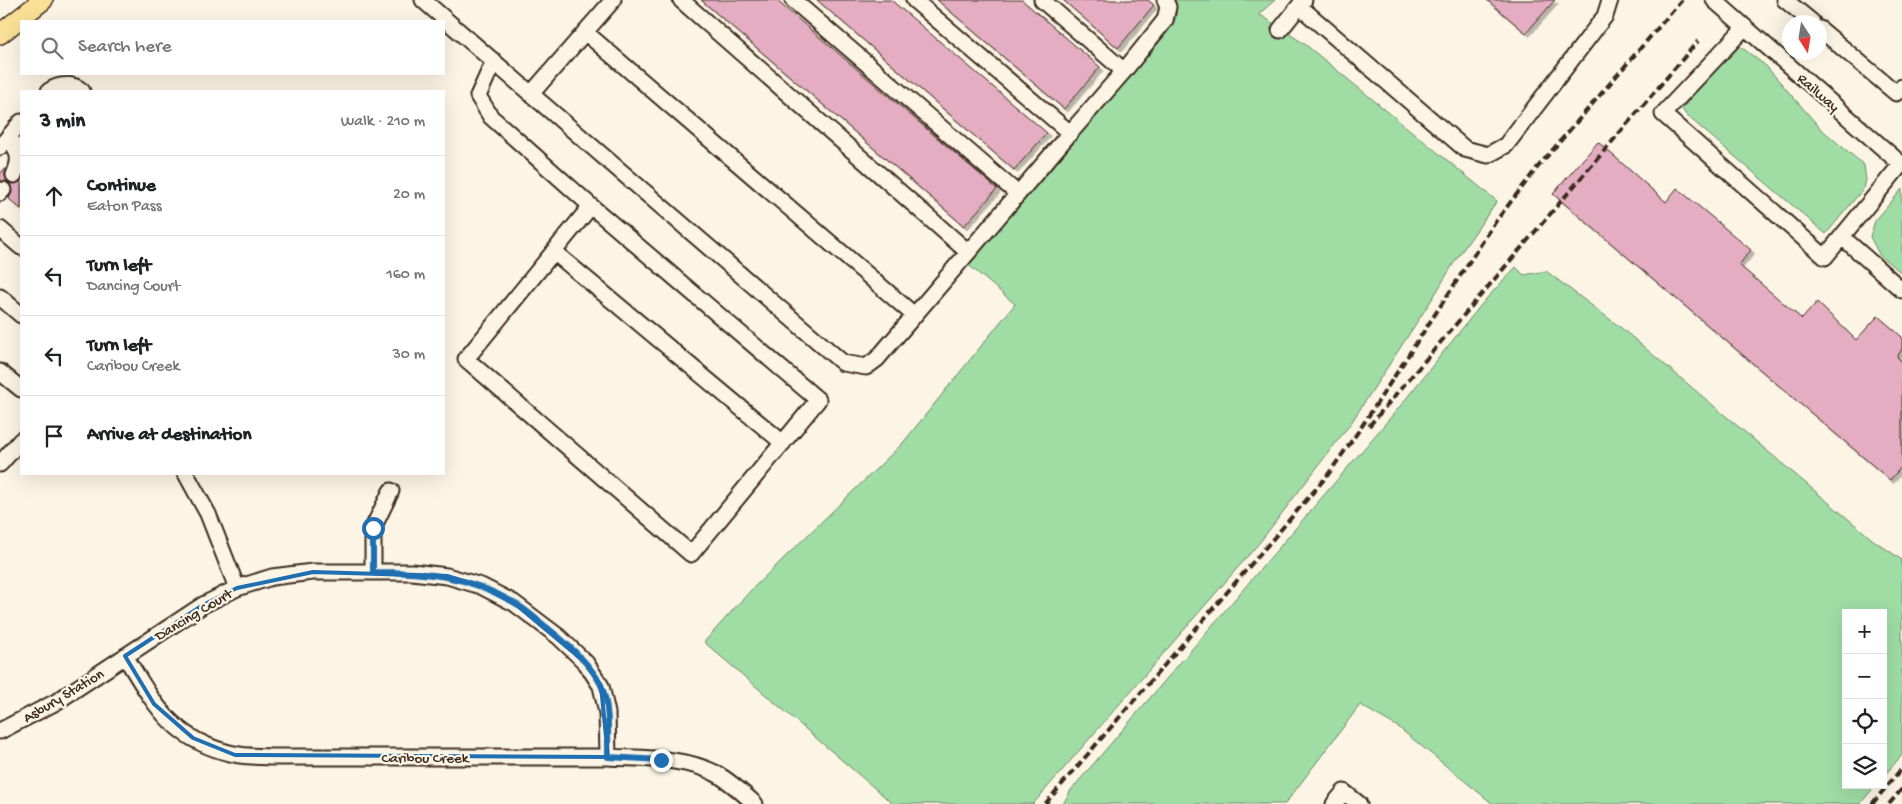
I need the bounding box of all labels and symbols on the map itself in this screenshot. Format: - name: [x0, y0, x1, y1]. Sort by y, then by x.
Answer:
- north arrow: [1782, 15, 1827, 60]
- street label: Railway: [1793, 70, 1843, 117]
- route start: [362, 517, 385, 540]
- street label: Dancing Court: [151, 585, 238, 646]
- street label: Asbury Station: [20, 665, 108, 728]
- route end: [650, 749, 673, 772]
- street label: Caribou Creek: [382, 750, 470, 768]

